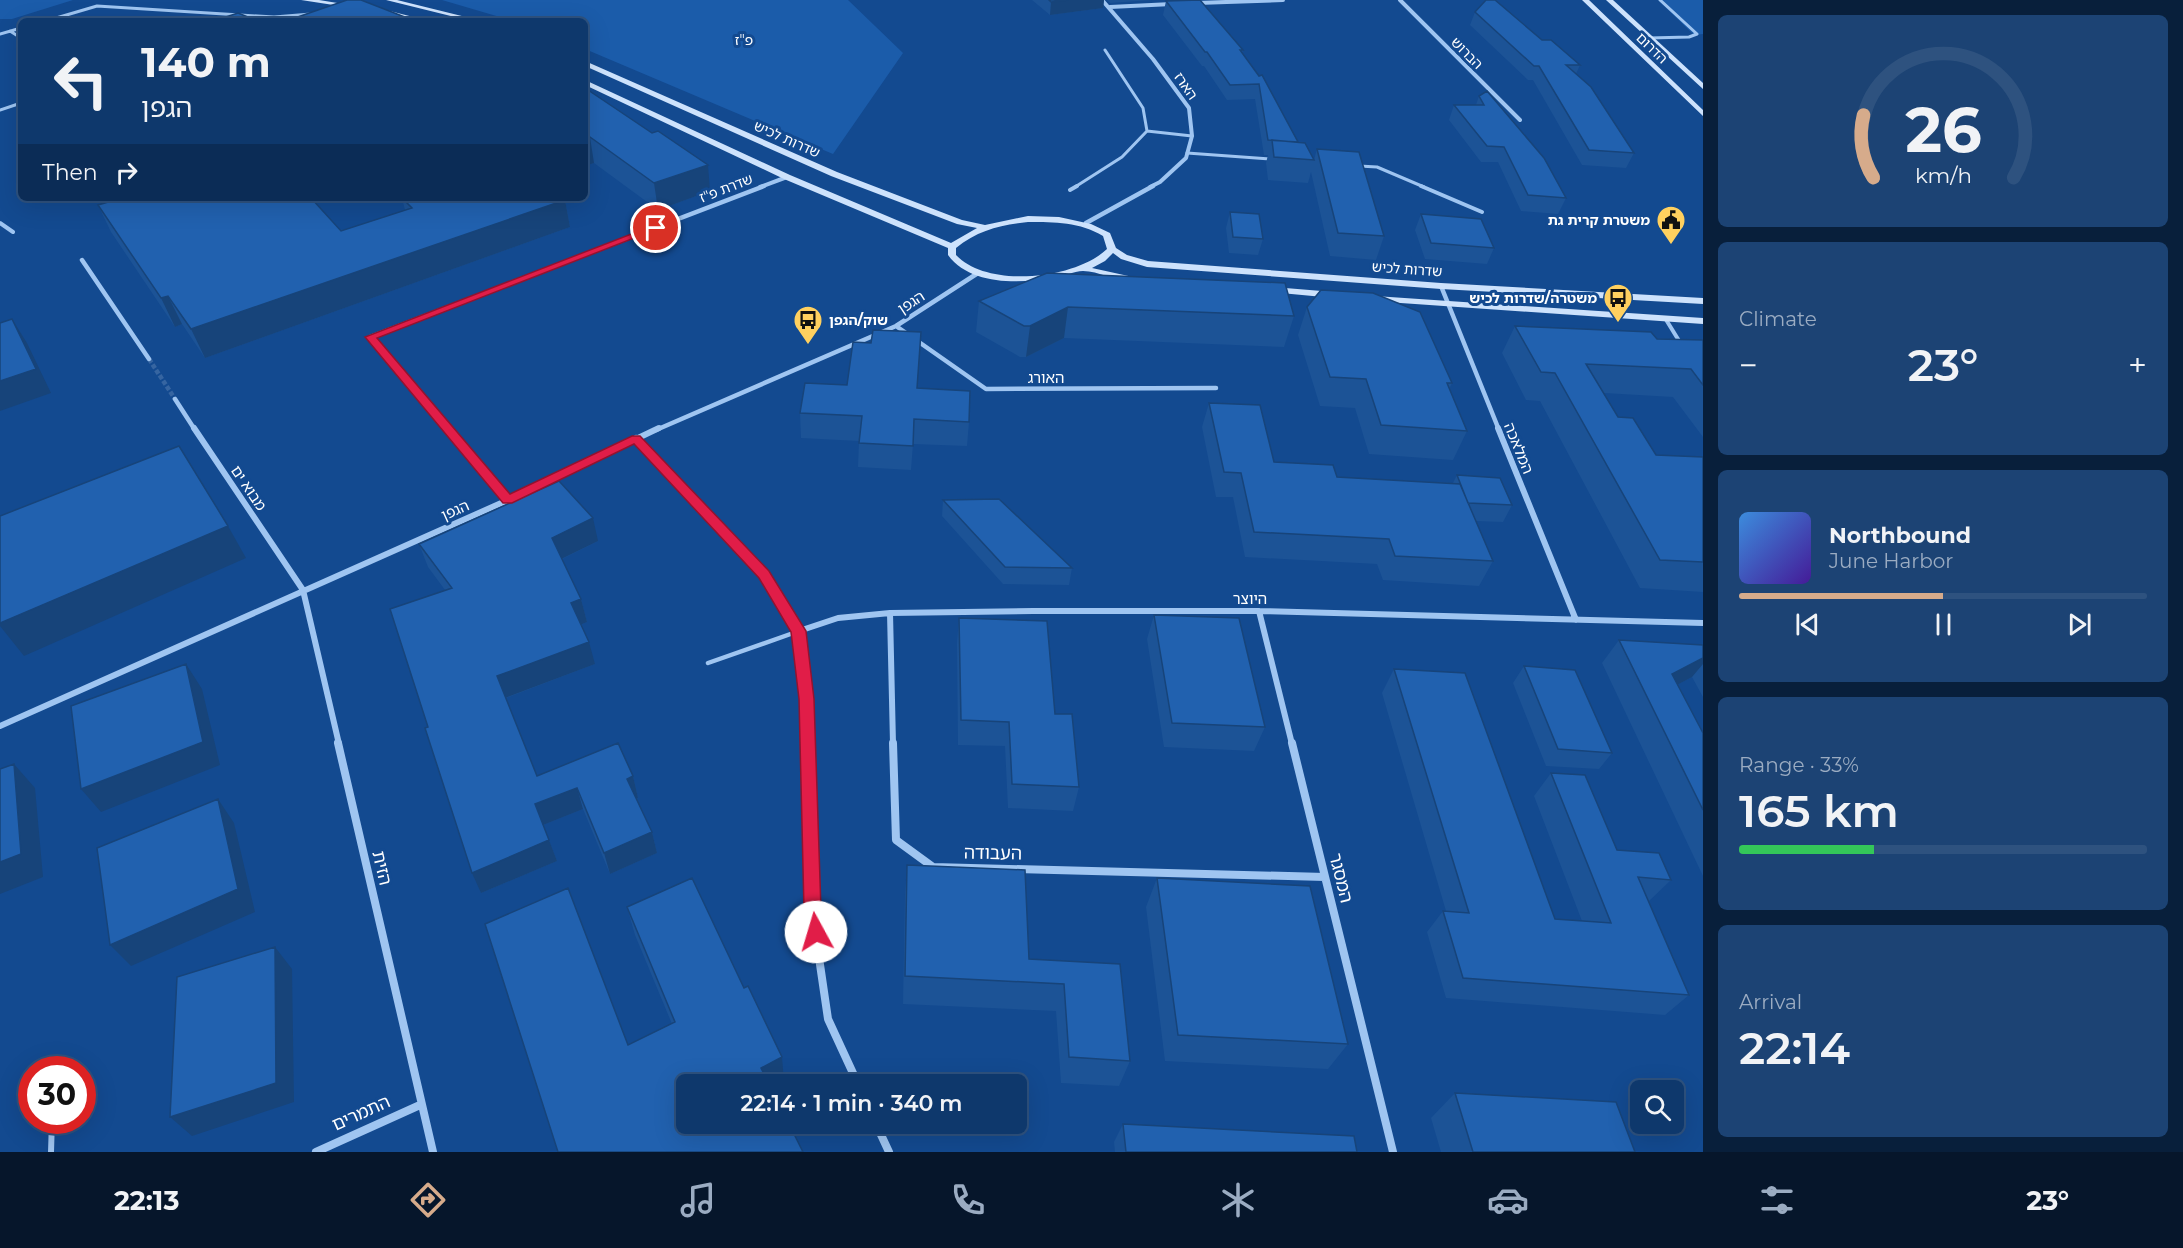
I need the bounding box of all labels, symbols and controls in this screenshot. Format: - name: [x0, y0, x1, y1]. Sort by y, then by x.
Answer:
- street label: הדרום: [1632, 29, 1672, 67]
- district label: פ"ז: [735, 31, 753, 49]
- street label: הברוש: [1447, 33, 1487, 73]
- text: 140 m: [141, 36, 271, 88]
- icon: left: [42, 42, 120, 120]
- street label: הארז: [1170, 69, 1202, 103]
- text: הגפן: [141, 91, 192, 124]
- text: 26: [1905, 92, 1981, 168]
- street label: שדרות לכיש: [751, 116, 823, 162]
- icon: right: [110, 156, 143, 189]
- text: Then: [42, 159, 98, 186]
- text: km/h: [1914, 163, 1972, 189]
- street label: שדרת פ"ז: [697, 170, 755, 206]
- pin: [630, 202, 681, 253]
- public building icon: משטרת קרית גת: [1655, 204, 1687, 246]
- icon: arrive: [639, 211, 672, 244]
- place label: משטרת קרית גת: [1548, 211, 1650, 229]
- street label: שדרות לכיש: [1371, 258, 1443, 280]
- bus stop icon: משטרה/שדרות לכיש: [1602, 282, 1634, 324]
- street label: הגפן: [894, 286, 928, 318]
- place label: משטרה/שדרות לכיש: [1469, 289, 1597, 307]
- bus stop icon: שוק/הגפן: [792, 304, 824, 346]
- text: Climate: [1739, 307, 1817, 331]
- place label: שוק/הגפן: [829, 311, 888, 329]
- text: 23°: [1908, 337, 1978, 392]
- text: −: [1739, 345, 1758, 385]
- text: +: [2128, 345, 2147, 385]
- street label: האורג: [1028, 368, 1064, 387]
- street label: המלאכה: [1500, 420, 1538, 476]
- street label: מבוא ים: [227, 462, 271, 514]
- street label: הגפן: [438, 496, 472, 524]
- text: Northbound: [1829, 522, 1971, 549]
- text: June Harbor: [1829, 549, 1953, 573]
- street label: היוצר: [1233, 589, 1267, 608]
- icon: previous: [1791, 608, 1824, 641]
- icon: pause: [1927, 608, 1960, 641]
- icon: next: [2063, 608, 2096, 641]
- text: Range · 33%: [1739, 753, 1859, 777]
- text: 165 km: [1739, 783, 1899, 838]
- street label: העבודה: [964, 841, 1022, 865]
- street label: הזית: [367, 849, 397, 887]
- street label: המסגר: [1324, 851, 1358, 905]
- position arrow: [784, 900, 848, 964]
- text: Arrival: [1739, 990, 1802, 1014]
- text: 22:14: [1739, 1020, 1850, 1075]
- speed limit sign: 30: [18, 1056, 96, 1134]
- map controls: [1630, 1080, 1684, 1134]
- button: search: [1630, 1080, 1684, 1134]
- street label: התמרים: [328, 1090, 394, 1136]
- text: 22:14 · 1 min · 340 m: [741, 1090, 962, 1117]
- icon: directions: [407, 1179, 449, 1221]
- icon: music: [677, 1179, 719, 1221]
- icon: phone: [947, 1179, 989, 1221]
- icon: climate: [1217, 1179, 1259, 1221]
- icon: car: [1487, 1179, 1529, 1221]
- icon: filters: [1756, 1179, 1798, 1221]
- text: 22:13: [114, 1184, 179, 1217]
- text: 23°: [2026, 1184, 2069, 1217]

